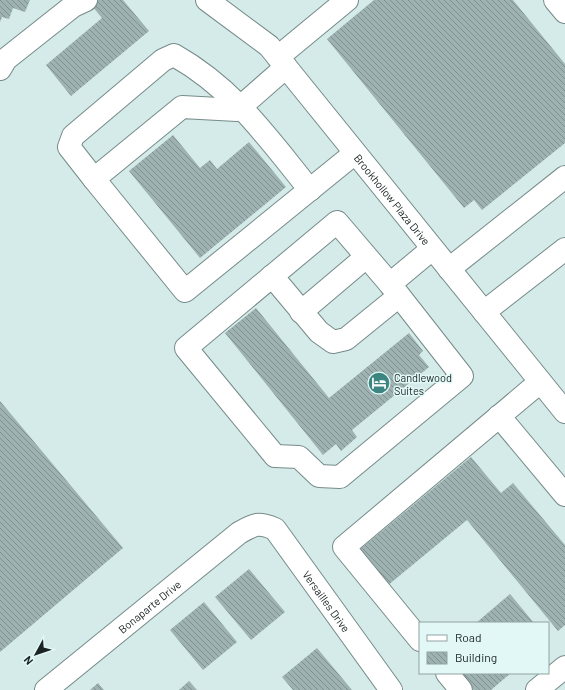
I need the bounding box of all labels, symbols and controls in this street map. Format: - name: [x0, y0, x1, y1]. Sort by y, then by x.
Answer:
- street label: Brookhollow Plaza Drive: [352, 151, 433, 247]
- hotel icon: Candlewood Suites: [366, 370, 392, 396]
- place label: Candlewood Suites: [394, 371, 452, 397]
- street label: Versailles Drive: [300, 568, 353, 634]
- street label: Bonaparte Drive: [115, 577, 183, 635]
- legend: [419, 622, 549, 674]
- text: Road: [455, 630, 482, 644]
- north arrow: [16, 634, 56, 674]
- text: Building: [455, 650, 497, 664]
- text: N: [21, 654, 35, 668]

